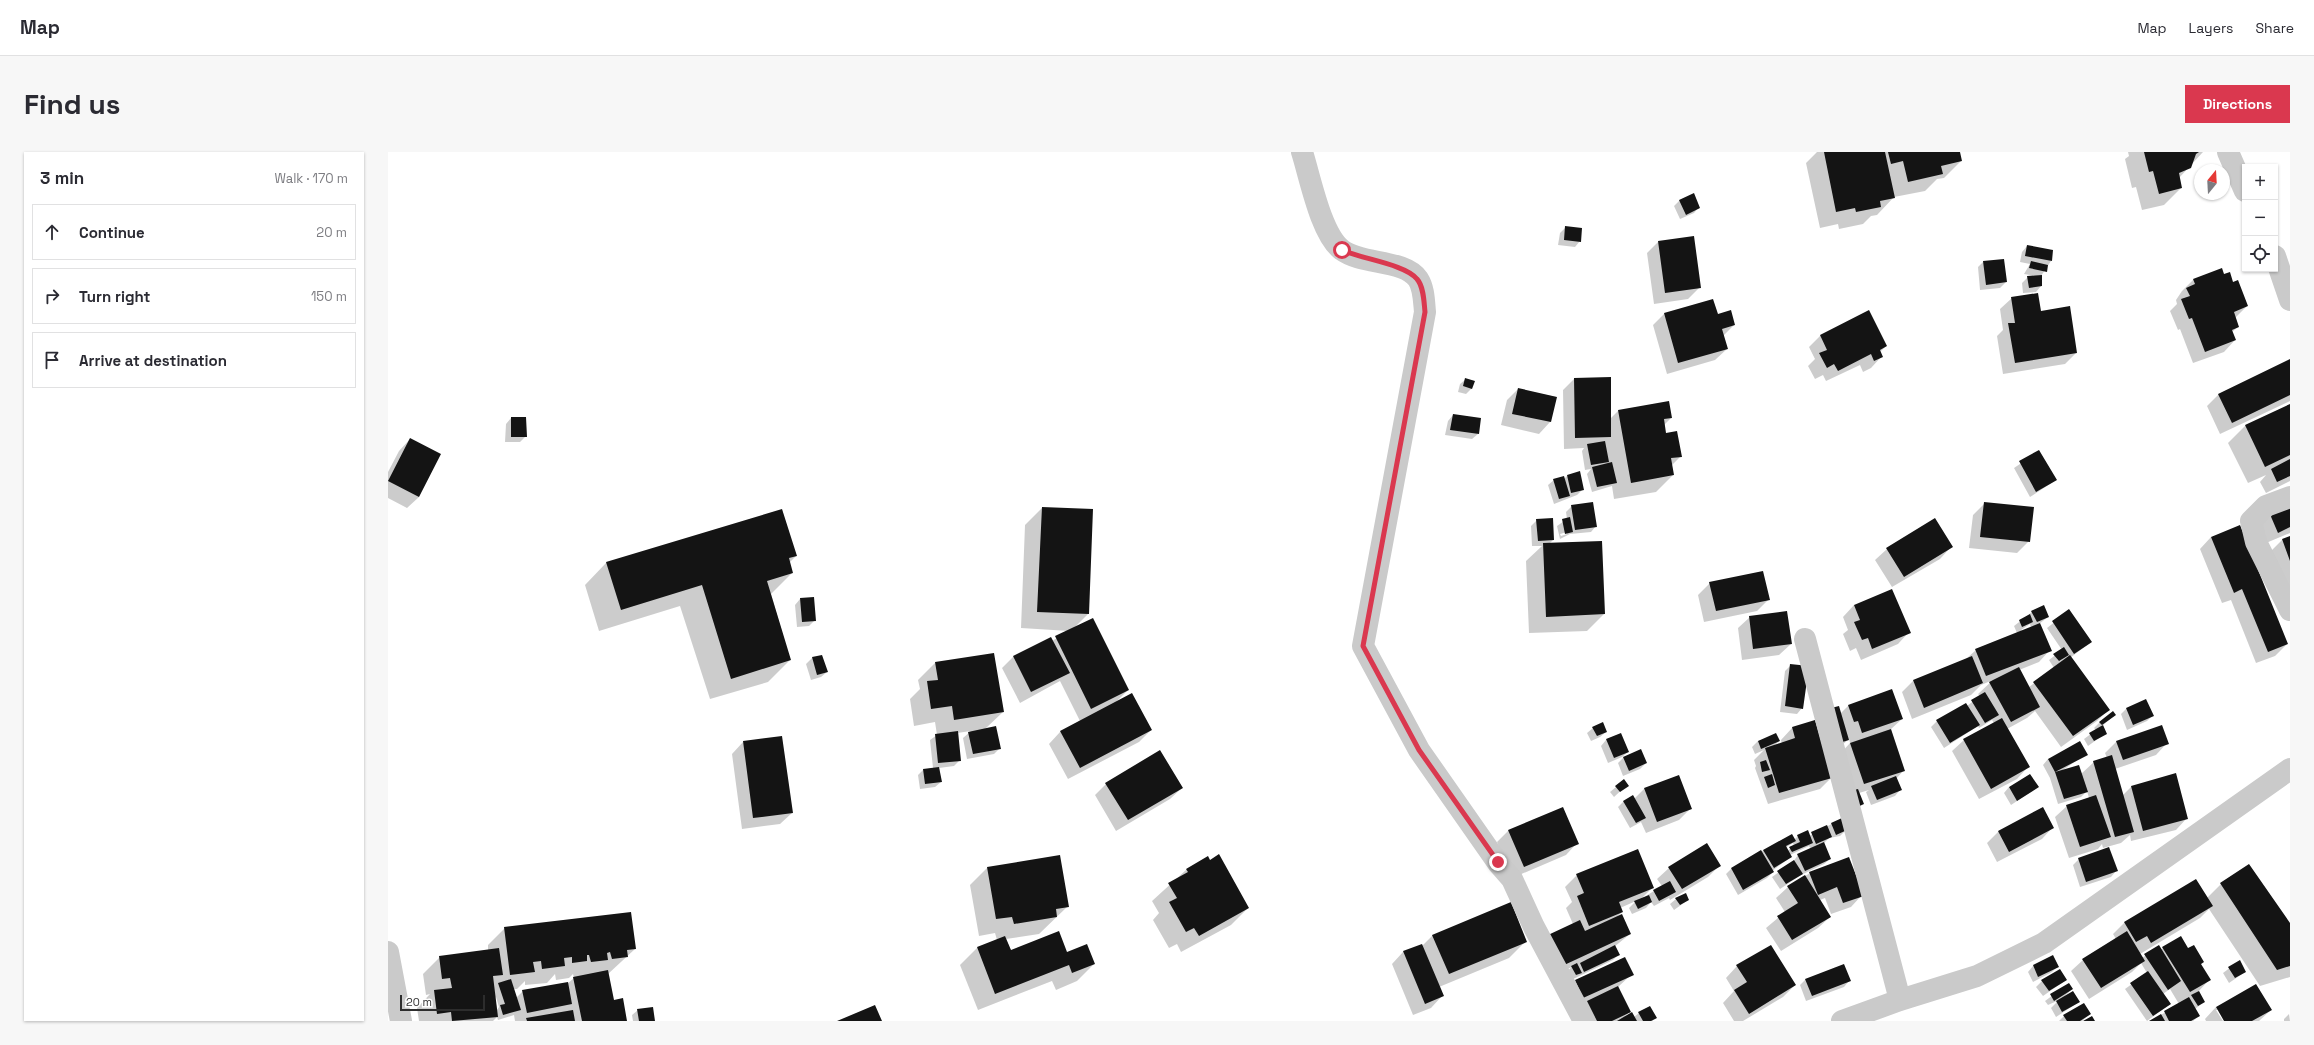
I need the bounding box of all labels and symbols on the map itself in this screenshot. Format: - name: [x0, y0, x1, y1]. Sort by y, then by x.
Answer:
- north arrow: [2194, 164, 2230, 200]
- route start: [1333, 241, 1351, 259]
- route end: [1489, 853, 1507, 871]
- scale bar: [400, 993, 485, 1012]

